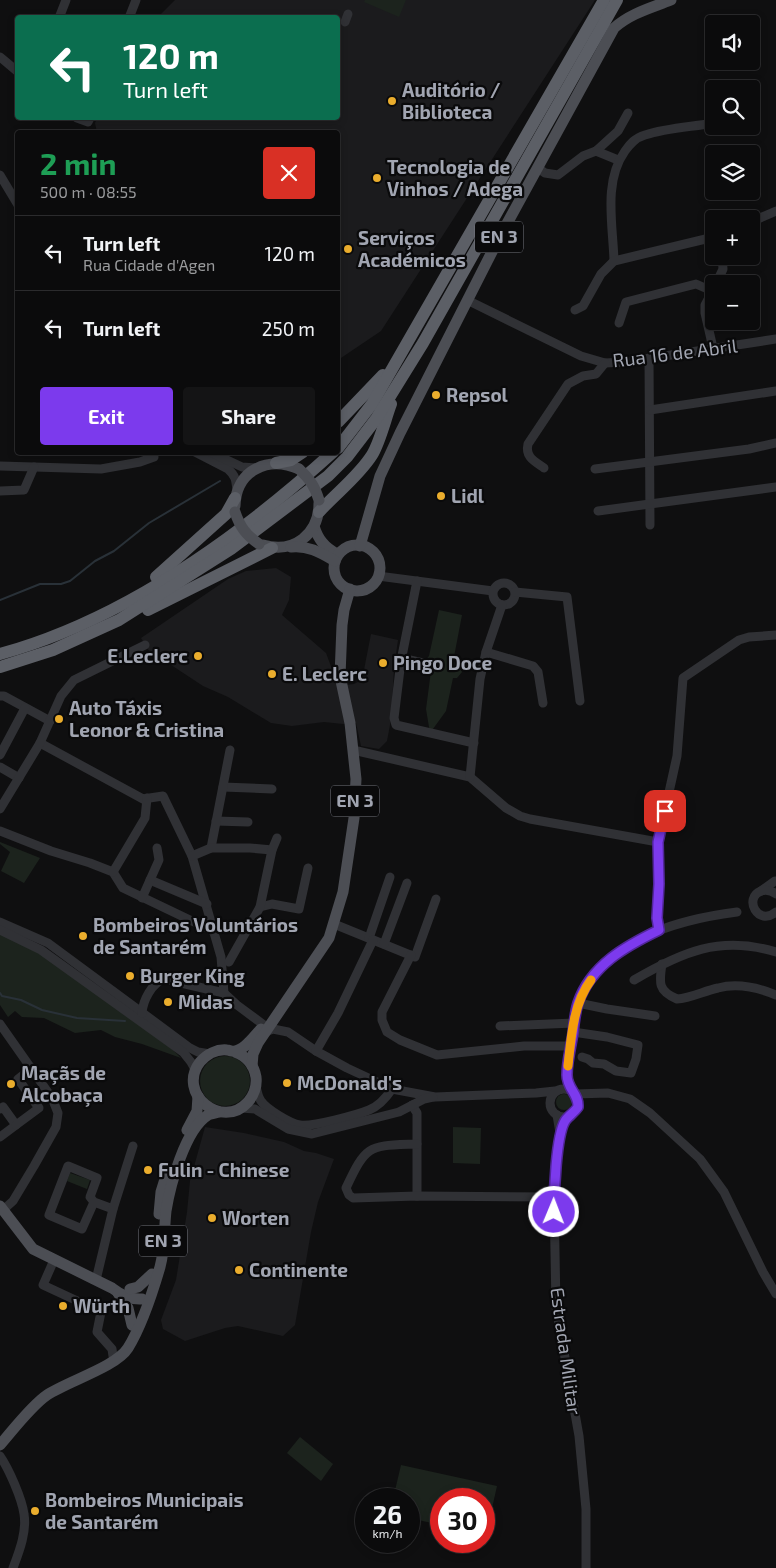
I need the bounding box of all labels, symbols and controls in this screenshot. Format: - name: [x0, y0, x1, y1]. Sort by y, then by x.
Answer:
- map controls: [705, 15, 760, 330]
- button: sound: [705, 15, 760, 70]
- text: 120 m: [123, 34, 219, 76]
- icon: left: [40, 35, 105, 100]
- text: Turn left: [123, 76, 208, 102]
- place label: Auditório / Biblioteca: [402, 78, 501, 123]
- button: search: [705, 80, 760, 135]
- marker: Auditório / Biblioteca: [386, 95, 398, 107]
- text: 2 min: [40, 145, 117, 181]
- button: layers: [705, 145, 760, 200]
- button: close: [263, 147, 315, 199]
- place label: Tecnologia de Vinhos / Adega: [387, 155, 523, 200]
- marker: Tecnologia de Vinhos / Adega: [371, 172, 383, 184]
- text: 500 m · 08:55: [40, 182, 137, 201]
- button: +: [705, 210, 760, 265]
- road number: EN 3: [475, 222, 523, 252]
- place label: Serviços Académicos: [358, 226, 466, 271]
- text: Turn left: [83, 232, 160, 255]
- icon: left: [40, 239, 68, 267]
- text: 120 m: [264, 242, 315, 265]
- marker: Serviços Académicos: [342, 243, 354, 255]
- text: Rua Cidade d'Agen: [83, 255, 215, 274]
- button: −: [705, 275, 760, 330]
- icon: left: [40, 314, 68, 342]
- text: Turn left: [83, 317, 160, 340]
- text: 250 m: [262, 317, 315, 340]
- street label: Rua 16 de Abril: [611, 333, 739, 372]
- place label: Repsol: [446, 383, 509, 406]
- button: Exit: [40, 387, 173, 445]
- button: Share: [183, 387, 315, 445]
- marker: Repsol: [430, 389, 442, 401]
- place label: Lidl: [451, 484, 485, 507]
- marker: Lidl: [435, 490, 447, 502]
- place label: E.Leclerc: [107, 644, 188, 667]
- marker: E.Leclerc: [192, 650, 204, 662]
- place label: Pingo Doce: [393, 651, 492, 674]
- marker: Pingo Doce: [377, 657, 389, 669]
- place label: E. Leclerc: [282, 662, 367, 685]
- marker: E. Leclerc: [266, 668, 278, 680]
- place label: Auto Táxis Leonor & Cristina: [69, 696, 224, 741]
- marker: Auto Táxis Leonor & Cristina: [53, 713, 65, 725]
- road number: EN 3: [331, 786, 379, 816]
- pin: [644, 790, 686, 832]
- icon: arrive: [651, 797, 679, 825]
- place label: Bombeiros Voluntários de Santarém: [93, 913, 298, 958]
- marker: Bombeiros Voluntários de Santarém: [77, 930, 89, 942]
- place label: Burger King: [140, 964, 245, 987]
- marker: Burger King: [124, 970, 136, 982]
- place label: Midas: [178, 990, 233, 1013]
- marker: Midas: [162, 996, 174, 1008]
- place label: Maçãs de Alcobaça: [21, 1061, 106, 1107]
- place label: McDonald's: [297, 1071, 402, 1094]
- marker: McDonald's: [281, 1077, 293, 1089]
- marker: Maçãs de Alcobaça: [5, 1078, 17, 1090]
- place label: Fulin - Chinese: [158, 1158, 290, 1181]
- marker: Fulin - Chinese: [142, 1164, 154, 1176]
- position arrow: [527, 1185, 579, 1237]
- place label: Worten: [222, 1206, 289, 1229]
- marker: Worten: [206, 1212, 218, 1224]
- road number: EN 3: [139, 1226, 187, 1256]
- place label: Continente: [249, 1258, 348, 1281]
- marker: Continente: [233, 1264, 245, 1276]
- street label: Estrada Militar: [546, 1286, 587, 1416]
- place label: Würth: [73, 1294, 130, 1317]
- marker: Würth: [57, 1300, 69, 1312]
- place label: Bombeiros Municipais de Santarém: [45, 1488, 244, 1533]
- speed limit sign: 30: [430, 1488, 495, 1553]
- text: 26: [373, 1499, 402, 1529]
- marker: Bombeiros Municipais de Santarém: [29, 1505, 41, 1517]
- text: km/h: [373, 1526, 402, 1540]

